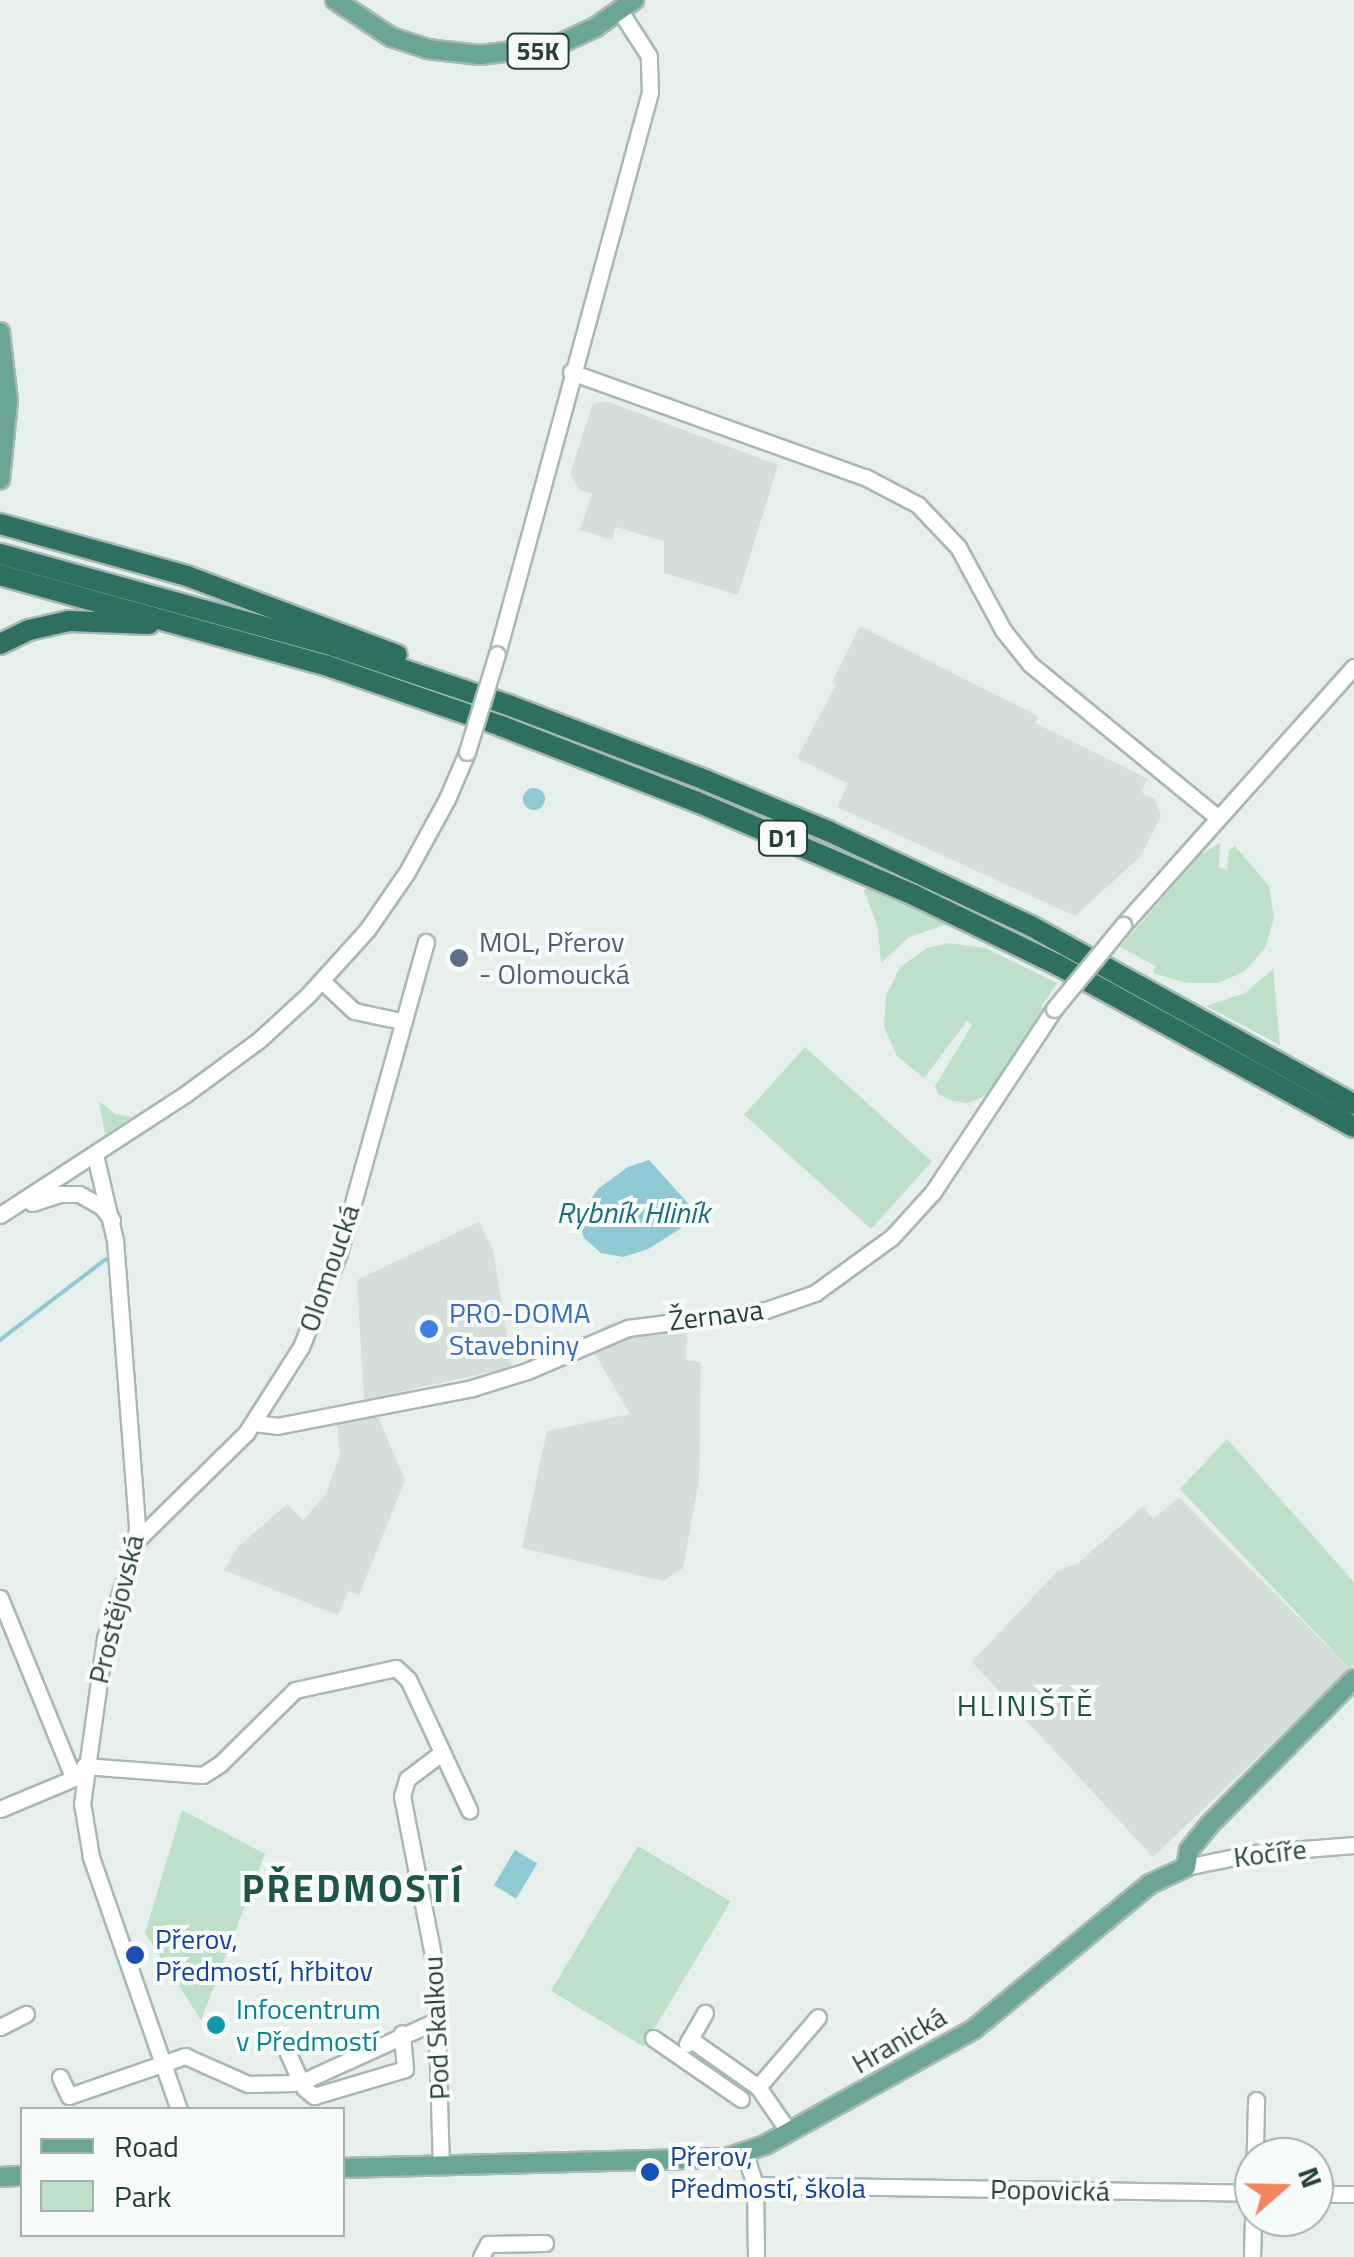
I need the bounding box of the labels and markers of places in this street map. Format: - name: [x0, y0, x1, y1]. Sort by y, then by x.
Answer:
- place label: MOL, Přerov - Olomoucká: [479, 925, 630, 991]
- marker: MOL, Přerov - Olomoucká: [448, 947, 470, 969]
- place label: PRO-DOMA Stavebniny: [449, 1296, 590, 1362]
- marker: PRO-DOMA Stavebniny: [418, 1318, 440, 1340]
- place label: Přerov, Předmostí, hřbitov: [155, 1922, 373, 1988]
- marker: Přerov, Předmostí, hřbitov: [124, 1944, 146, 1966]
- place label: Infocentrum v Předmostí: [236, 1992, 381, 2058]
- marker: Infocentrum v Předmostí: [205, 2014, 227, 2036]
- place label: Přerov, Předmostí, škola: [670, 2139, 866, 2205]
- marker: Přerov, Předmostí, škola: [639, 2161, 661, 2183]

